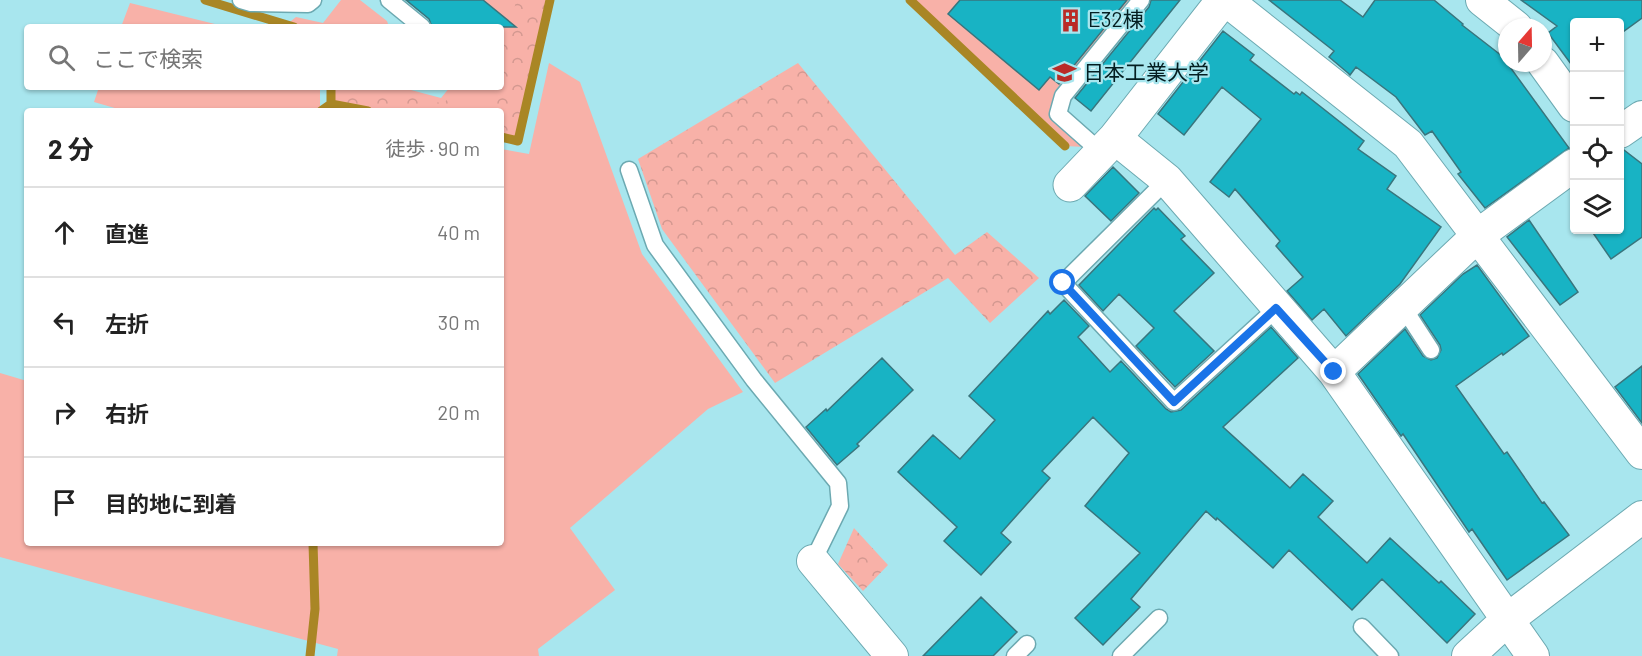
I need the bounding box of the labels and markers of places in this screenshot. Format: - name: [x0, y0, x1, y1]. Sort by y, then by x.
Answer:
- place label: E32棟: [1088, 6, 1144, 31]
- building icon: E32棟: [1057, 7, 1083, 33]
- place label: 日本工業大学: [1083, 59, 1209, 84]
- school or university icon: 日本工業大学: [1052, 60, 1078, 86]

